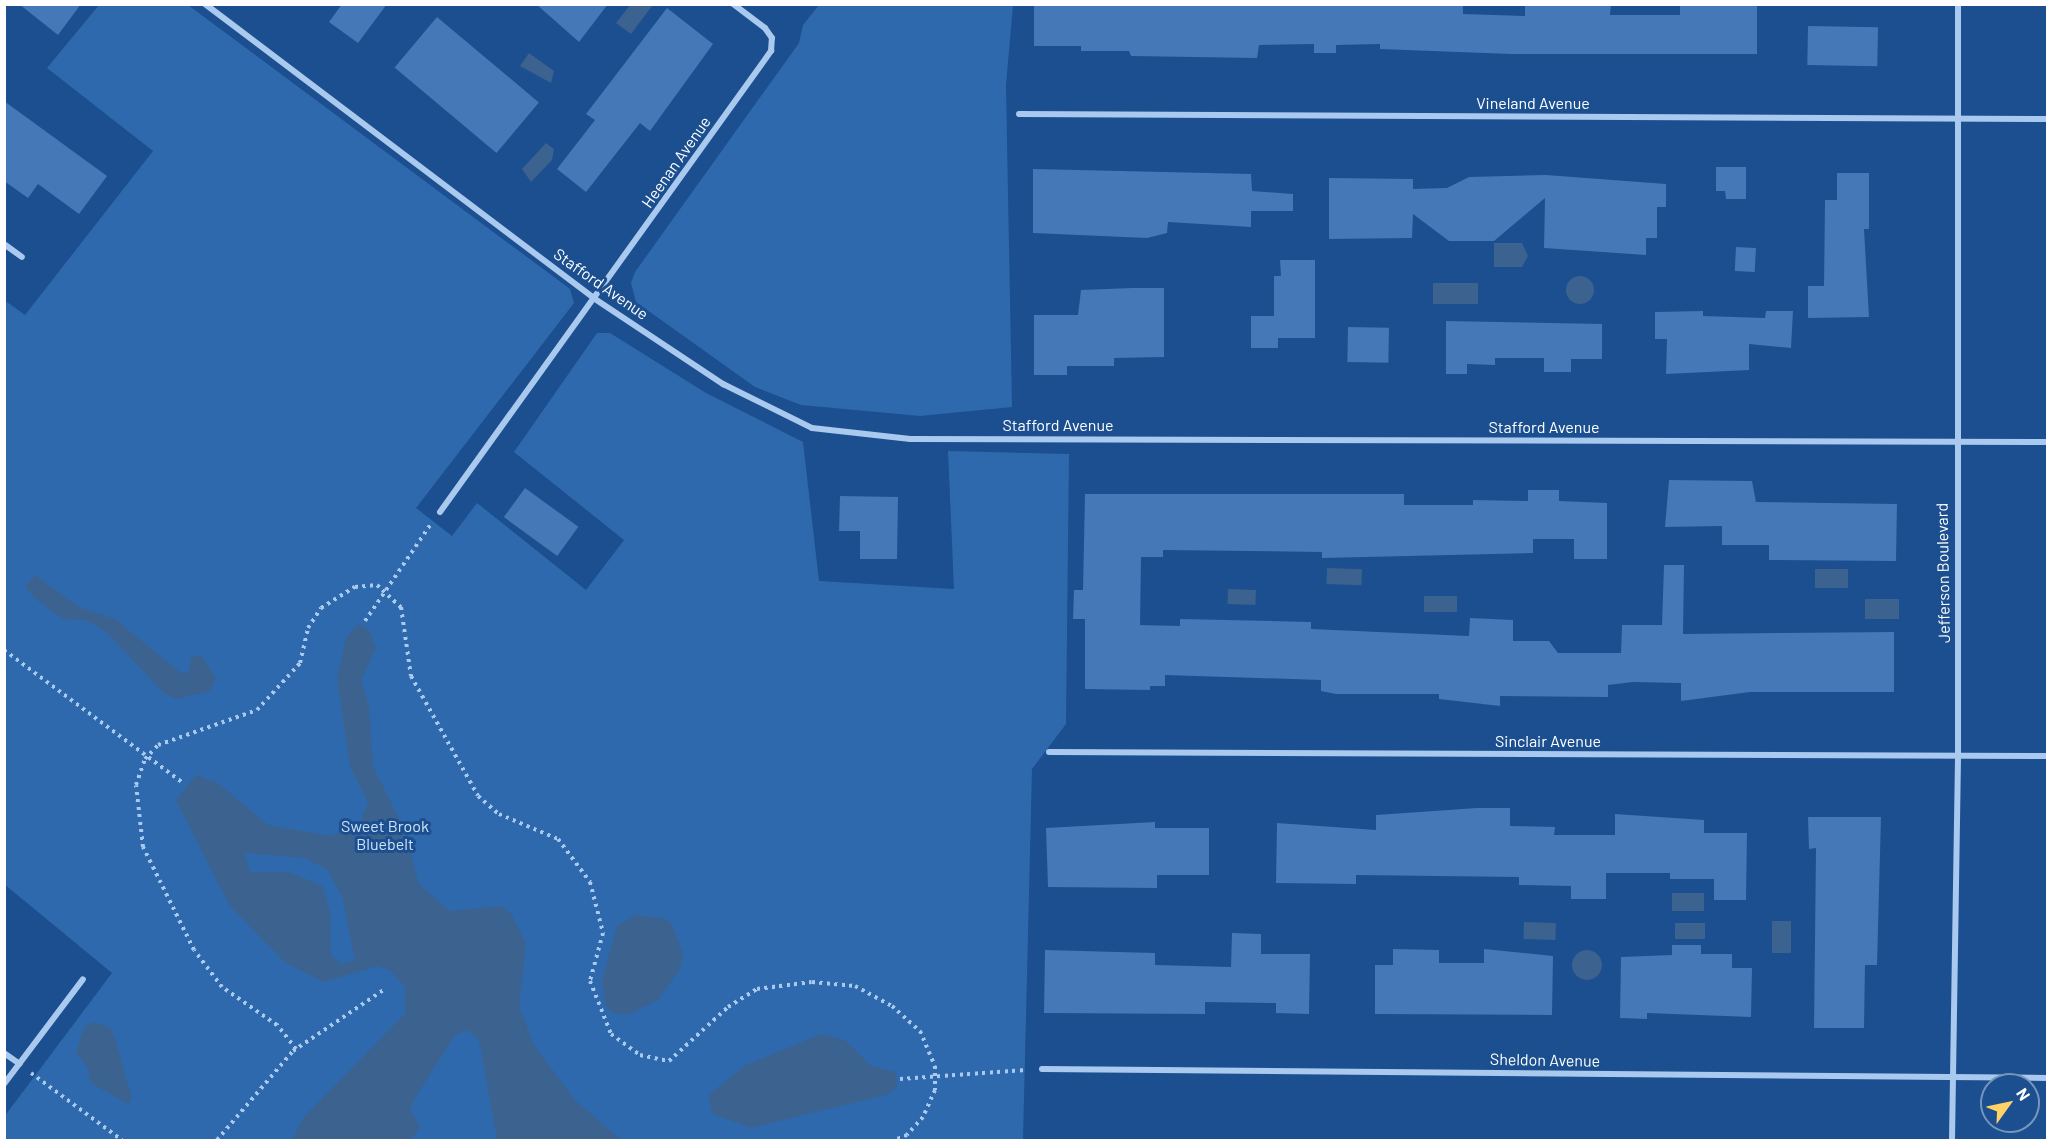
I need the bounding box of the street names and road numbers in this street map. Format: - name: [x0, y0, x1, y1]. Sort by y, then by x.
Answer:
- street label: Vineland Avenue: [1476, 93, 1590, 113]
- street label: Heenan Avenue: [637, 113, 715, 211]
- street label: Stafford Avenue: [550, 244, 652, 324]
- street label: Stafford Avenue: [1002, 415, 1114, 435]
- street label: Stafford Avenue: [1488, 417, 1600, 437]
- street label: Jefferson Boulevard: [1932, 503, 1954, 643]
- street label: Sinclair Avenue: [1495, 731, 1601, 751]
- street label: Sheldon Avenue: [1490, 1049, 1600, 1071]

